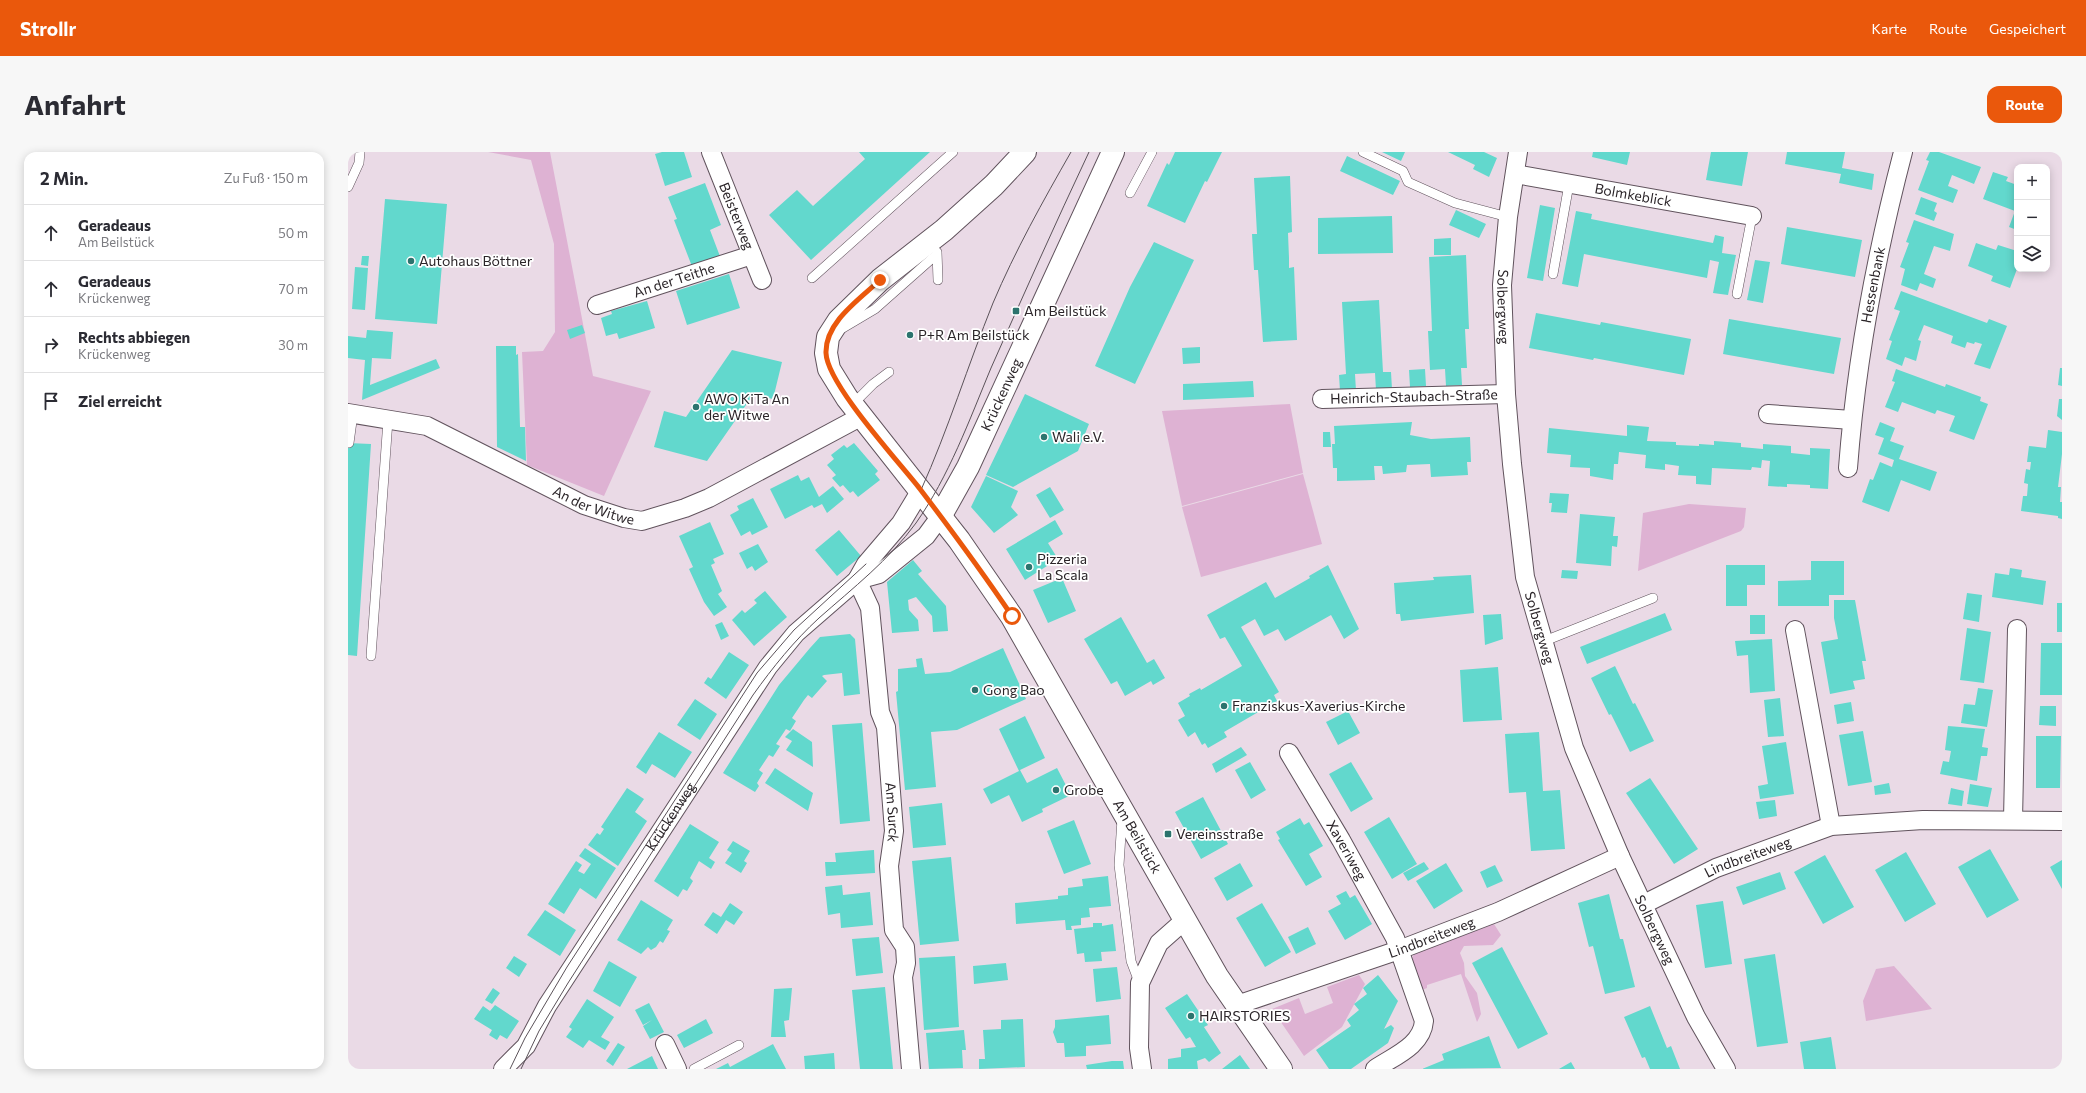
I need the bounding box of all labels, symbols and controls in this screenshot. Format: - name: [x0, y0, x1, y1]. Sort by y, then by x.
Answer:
- text: Strollr: [20, 17, 76, 40]
- text: Karte: [1872, 20, 1907, 37]
- text: Route: [1929, 20, 1967, 37]
- text: Gespeichert: [1989, 20, 2066, 37]
- button: Route: [1987, 86, 2062, 123]
- text: Anfahrt: [24, 87, 126, 121]
- map controls: [2014, 164, 2050, 272]
- button: +: [2014, 164, 2050, 200]
- text: 2 Min.: [40, 168, 88, 189]
- text: Zu Fuß · 150 m: [224, 170, 308, 186]
- street label: Bolmkeblick: [1593, 179, 1673, 210]
- street label: Beisterweg: [716, 180, 758, 252]
- button: −: [2014, 200, 2050, 236]
- text: Geradeaus: [78, 216, 151, 234]
- icon: ahead: [40, 222, 62, 244]
- text: 50 m: [278, 225, 308, 241]
- text: Am Beilstück: [78, 234, 155, 250]
- button: layers: [2014, 236, 2050, 272]
- street label: Hessenbank: [1857, 245, 1888, 324]
- place label: Autohaus Böttner: [419, 252, 533, 269]
- marker: Autohaus Böttner: [406, 256, 416, 266]
- street label: An der Teithe: [631, 259, 717, 301]
- street label: Solbergweg: [1494, 269, 1513, 345]
- route end: [871, 271, 889, 289]
- text: Geradeaus: [78, 272, 151, 290]
- icon: ahead: [40, 278, 62, 300]
- text: 70 m: [279, 281, 308, 297]
- text: Krückenweg: [78, 290, 151, 306]
- place label: Am Beilstück: [1024, 302, 1107, 319]
- marker: Am Beilstück: [1011, 306, 1021, 316]
- place label: P+R Am Beilstück: [918, 326, 1030, 343]
- text: Rechts abbiegen: [78, 328, 190, 346]
- marker: P+R Am Beilstück: [905, 330, 915, 340]
- icon: right: [40, 334, 62, 356]
- text: 30 m: [278, 337, 308, 353]
- text: Krückenweg: [78, 346, 151, 362]
- street label: Krückenweg: [977, 355, 1025, 434]
- street label: Heinrich-Staubach-Straße: [1330, 385, 1498, 407]
- icon: arrive: [40, 390, 62, 412]
- place label: AWO KiTa An der Witwe: [704, 390, 789, 423]
- text: Ziel erreicht: [78, 392, 162, 410]
- marker: AWO KiTa An der Witwe: [691, 402, 701, 412]
- place label: Wali e.V.: [1052, 428, 1105, 445]
- marker: Wali e.V.: [1039, 432, 1049, 442]
- street label: An der Witwe: [550, 482, 636, 528]
- place label: Pizzeria La Scala: [1037, 550, 1088, 583]
- marker: Pizzeria La Scala: [1024, 562, 1034, 572]
- street label: Solbergweg: [1522, 589, 1559, 666]
- route start: [1003, 607, 1021, 625]
- place label: Gong Bao: [983, 681, 1045, 698]
- marker: Gong Bao: [970, 685, 980, 695]
- place label: Franziskus-Xaverius-Kirche: [1232, 697, 1406, 714]
- marker: Franziskus-Xaverius-Kirche: [1219, 701, 1229, 711]
- street label: Krückenweg: [642, 778, 699, 854]
- street label: Am Surck: [882, 781, 903, 844]
- place label: Grobe: [1064, 781, 1104, 798]
- marker: Grobe: [1051, 785, 1061, 795]
- street label: Am Beilstück: [1110, 796, 1166, 877]
- street label: Xaveriweg: [1323, 817, 1371, 883]
- place label: Vereinsstraße: [1176, 825, 1263, 842]
- marker: Vereinsstraße: [1163, 829, 1173, 839]
- street label: Lindbreiteweg: [1701, 832, 1793, 881]
- street label: Solbergweg: [1632, 892, 1679, 967]
- street label: Lindbreiteweg: [1386, 913, 1477, 961]
- place label: HAIRSTORIES: [1199, 1007, 1290, 1024]
- marker: HAIRSTORIES: [1186, 1011, 1196, 1021]

